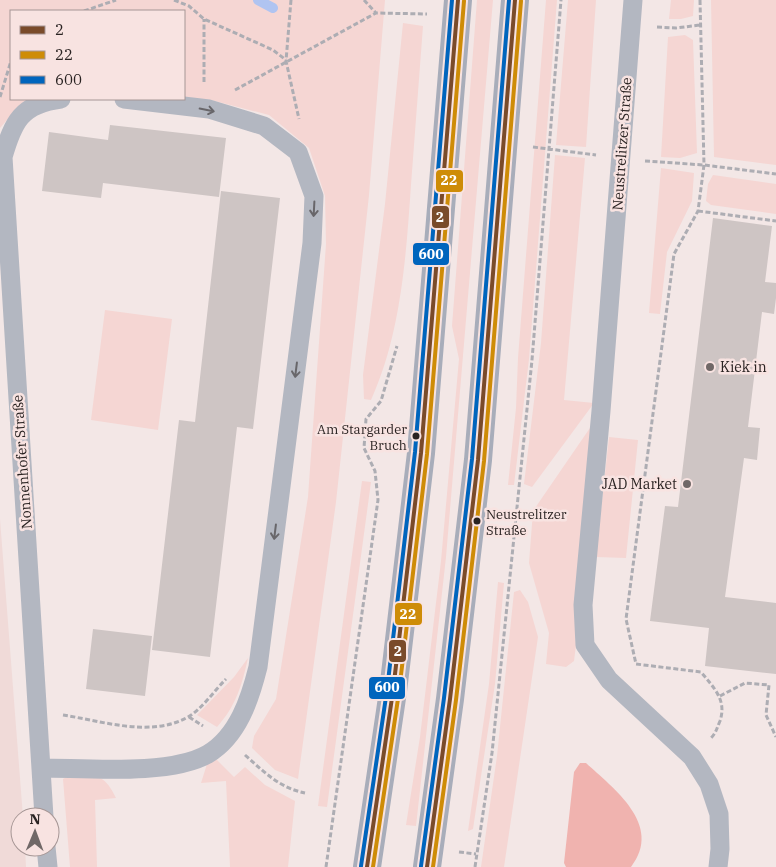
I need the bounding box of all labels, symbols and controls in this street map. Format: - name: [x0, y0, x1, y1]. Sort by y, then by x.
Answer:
- legend: [10, 10, 185, 100]
- text: 2: [55, 20, 64, 39]
- text: 22: [55, 45, 73, 64]
- text: 600: [55, 70, 82, 89]
- street label: Neustrelitzer Straße: [608, 77, 636, 211]
- one-way arrow: [198, 105, 214, 115]
- line badge: 22: [435, 169, 464, 193]
- text: 22: [441, 171, 457, 189]
- one-way arrow: [309, 201, 318, 217]
- line badge: 2: [431, 205, 450, 229]
- text: 2: [436, 208, 444, 226]
- line badge: 600: [412, 242, 450, 266]
- text: 600: [418, 245, 444, 263]
- place label: Kiek in: [720, 358, 767, 376]
- marker: Kiek in: [704, 361, 716, 373]
- one-way arrow: [291, 362, 301, 378]
- street label: Nonnenhofer Straße: [8, 394, 36, 530]
- place label: Am Stargarder Bruch: [317, 421, 407, 454]
- marker: Am Stargarder Bruch: [411, 431, 421, 441]
- place label: JAD Market: [602, 475, 677, 493]
- marker: JAD Market: [681, 478, 693, 490]
- place label: Neustrelitzer Straße: [486, 506, 567, 539]
- marker: Neustrelitzer Straße: [472, 516, 482, 526]
- one-way arrow: [270, 523, 280, 539]
- line badge: 22: [394, 602, 423, 626]
- text: 22: [400, 605, 416, 623]
- line badge: 2: [388, 639, 407, 663]
- text: 2: [394, 642, 402, 660]
- line badge: 600: [368, 676, 406, 700]
- text: 600: [374, 678, 400, 696]
- north arrow: [10, 807, 60, 857]
- text: N: [30, 810, 41, 828]

